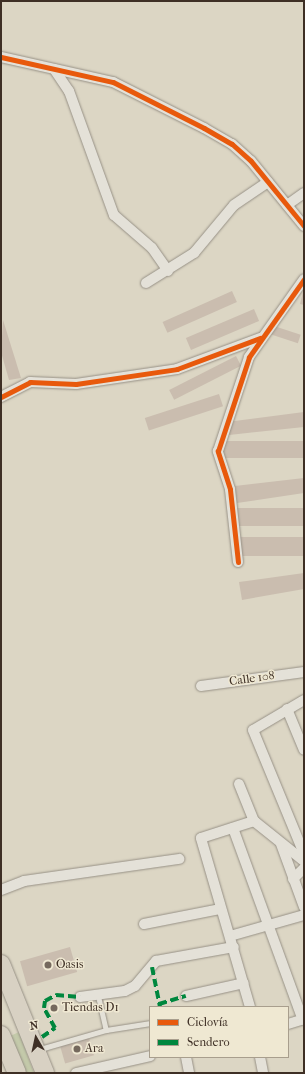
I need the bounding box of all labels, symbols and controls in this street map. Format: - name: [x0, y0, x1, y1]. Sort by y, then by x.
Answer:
- street label: Calle 108: [228, 669, 276, 689]
- place label: Oasis: [56, 958, 83, 972]
- marker: Oasis: [43, 960, 53, 970]
- place label: Tiendas D1: [62, 1001, 119, 1015]
- marker: Tiendas D1: [49, 1003, 59, 1013]
- legend: [149, 1006, 289, 1058]
- text: Ciclovía: [187, 1015, 228, 1029]
- north arrow: [16, 1018, 56, 1058]
- text: N: [29, 1019, 39, 1033]
- text: Sendero: [187, 1035, 230, 1049]
- place label: Ara: [85, 1042, 103, 1056]
- marker: Ara: [72, 1044, 82, 1054]

